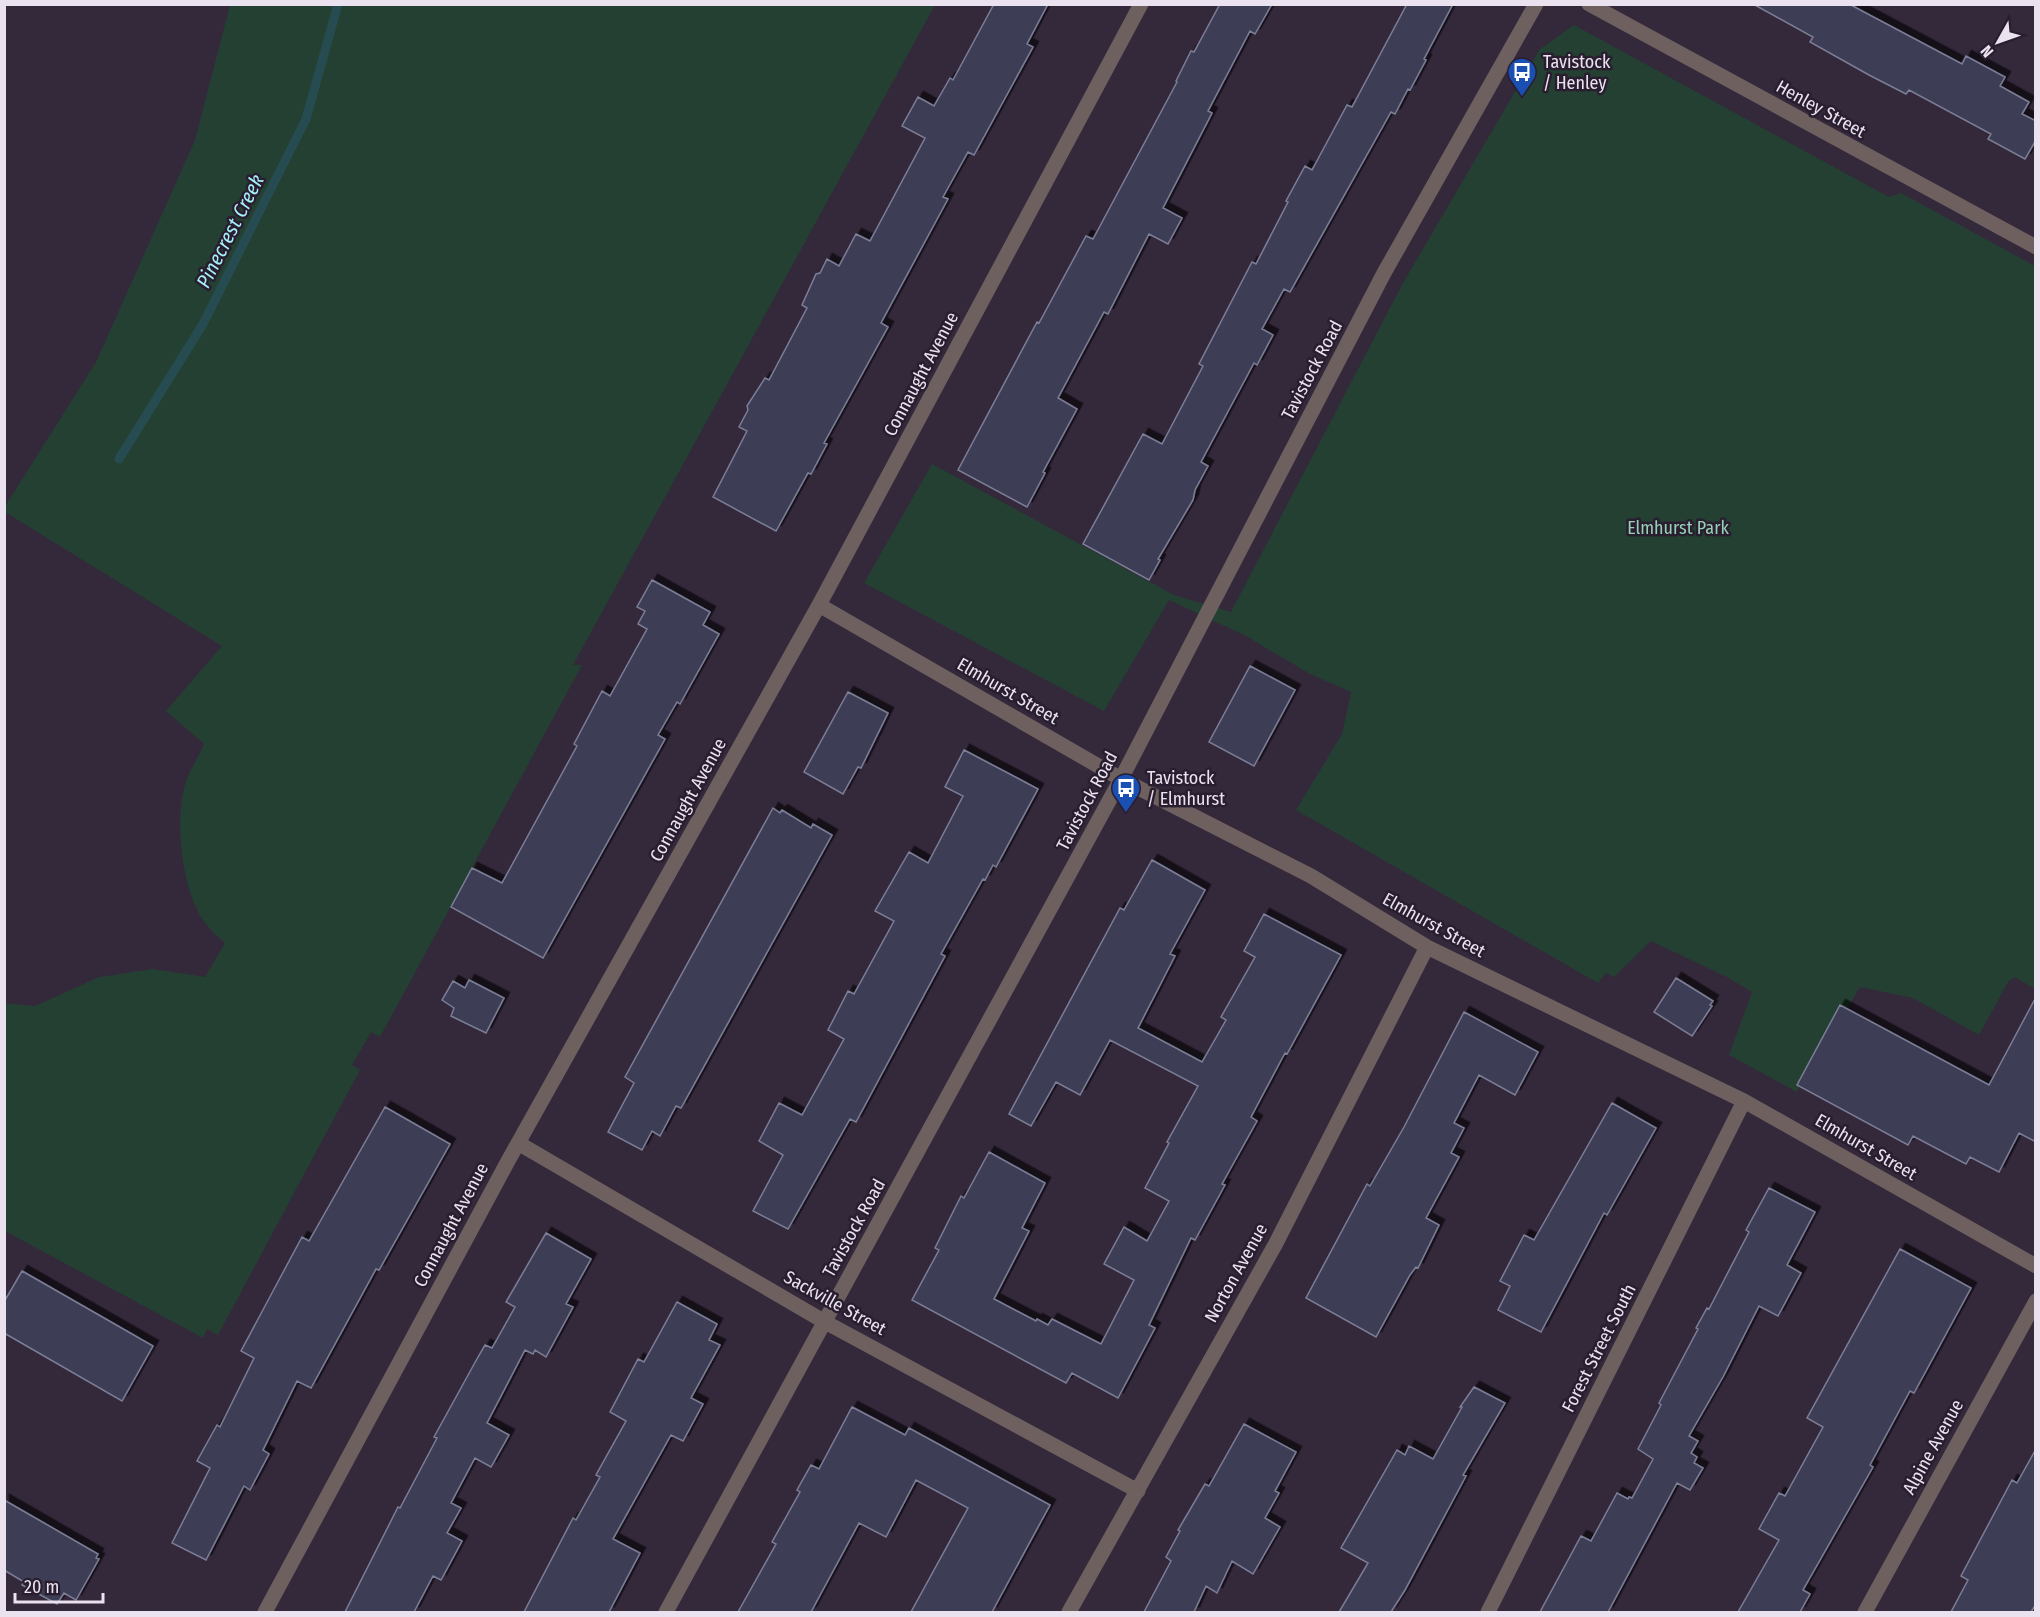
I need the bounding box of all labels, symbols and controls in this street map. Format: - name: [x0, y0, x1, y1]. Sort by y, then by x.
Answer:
- north arrow: [1968, 12, 2028, 72]
- text: N: [1977, 42, 1997, 61]
- place label: Tavistock / Henley: [1543, 51, 1611, 94]
- bus stop icon: Tavistock / Henley: [1506, 56, 1538, 98]
- street label: Henley Street: [1772, 75, 1870, 143]
- water label: Pinecrest Creek: [191, 170, 269, 292]
- street label: Connaught Avenue: [879, 308, 963, 440]
- street label: Tavistock Road: [1277, 317, 1347, 423]
- park label: Elmhurst Park: [1627, 517, 1729, 539]
- street label: Elmhurst Street: [953, 653, 1063, 729]
- street label: Connaught Avenue: [645, 734, 731, 866]
- street label: Tavistock Road: [1052, 748, 1122, 854]
- place label: Tavistock / Elmhurst: [1147, 767, 1225, 810]
- bus stop icon: Tavistock / Elmhurst: [1110, 772, 1142, 814]
- street label: Elmhurst Street: [1379, 888, 1489, 962]
- street label: Elmhurst Street: [1811, 1109, 1921, 1185]
- street label: Connaught Avenue: [409, 1159, 493, 1291]
- street label: Tavistock Road: [818, 1175, 890, 1281]
- street label: Norton Avenue: [1200, 1220, 1272, 1326]
- street label: Sackville Street: [780, 1266, 890, 1340]
- street label: Forest Street South: [1557, 1280, 1641, 1416]
- street label: Alpine Avenue: [1898, 1396, 1968, 1498]
- scale bar: [15, 1566, 104, 1604]
- text: 20 m: [24, 1576, 59, 1598]

